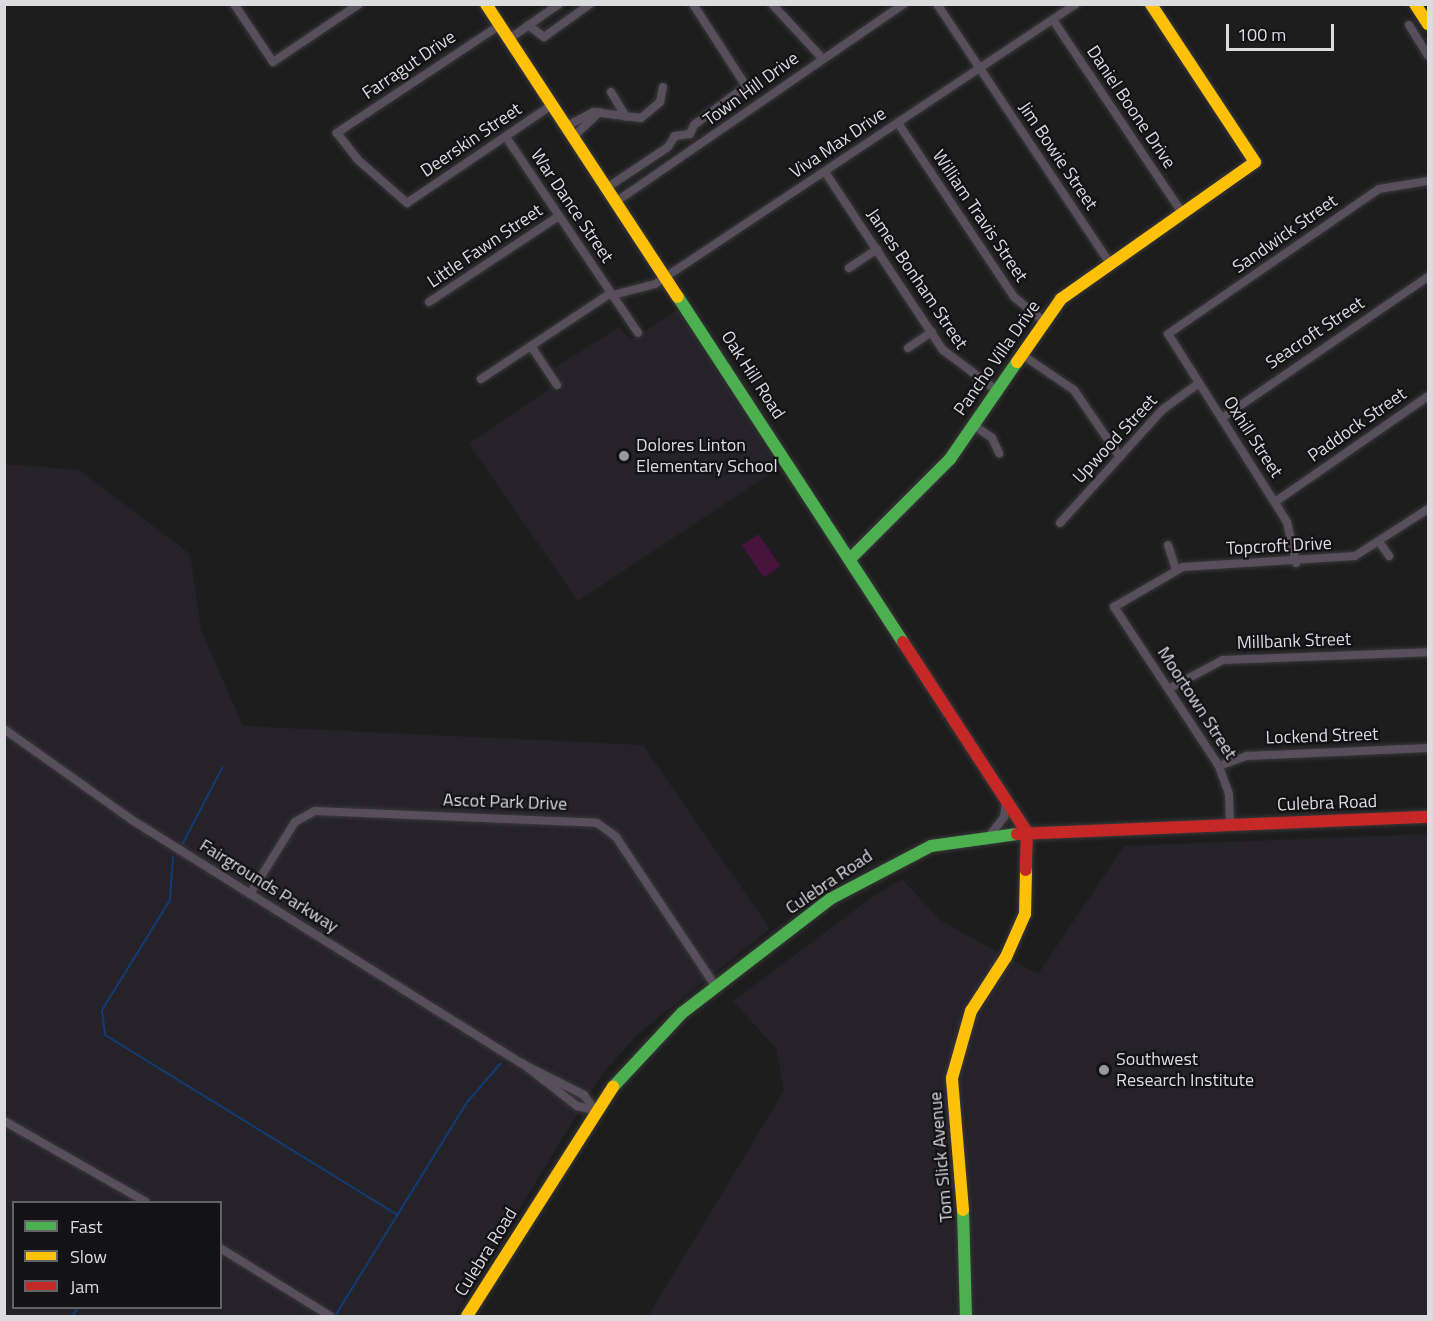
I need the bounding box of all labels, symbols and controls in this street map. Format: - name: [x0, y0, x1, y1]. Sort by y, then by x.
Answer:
- scale bar: [1229, 12, 1337, 50]
- text: 100 m: [1237, 21, 1286, 48]
- street label: Farragut Drive: [358, 26, 460, 104]
- street label: Daniel Boone Drive: [1082, 41, 1180, 173]
- street label: Town Hill Drive: [699, 47, 803, 131]
- street label: Deerskin Street: [416, 98, 526, 182]
- street label: Jim Bowie Street: [1014, 98, 1102, 214]
- street label: Viva Max Drive: [786, 103, 890, 183]
- street label: War Dance Street: [526, 145, 618, 267]
- street label: William Travis Street: [928, 146, 1032, 286]
- street label: Sandwick Street: [1229, 190, 1341, 278]
- street label: Little Fawn Street: [423, 200, 547, 292]
- street label: James Bonham Street: [862, 205, 972, 353]
- street label: Seacroft Street: [1262, 292, 1368, 374]
- street label: Pancho Villa Drive: [949, 296, 1045, 420]
- street label: Oak Hill Road: [716, 327, 790, 423]
- street label: Paddock Street: [1304, 383, 1410, 467]
- street label: Upwood Street: [1068, 390, 1162, 488]
- street label: Oxhill Street: [1219, 392, 1287, 482]
- place label: Dolores Linton Elementary School: [636, 435, 778, 478]
- marker: Dolores Linton Elementary School: [617, 449, 631, 463]
- street label: Topcroft Drive: [1226, 532, 1332, 560]
- street label: Millbank Street: [1236, 628, 1352, 654]
- street label: Moortown Street: [1153, 643, 1241, 763]
- street label: Lockend Street: [1265, 723, 1379, 749]
- street label: Ascot Park Drive: [442, 789, 568, 815]
- street label: Culebra Road: [1277, 790, 1377, 816]
- street label: Fairgrounds Parkway: [196, 835, 342, 937]
- street label: Culebra Road: [781, 845, 877, 919]
- place label: Southwest Research Institute: [1116, 1049, 1254, 1092]
- marker: Southwest Research Institute: [1097, 1063, 1111, 1077]
- street label: Tom Slick Avenue: [925, 1091, 957, 1223]
- legend: [12, 1201, 222, 1309]
- street label: Culebra Road: [450, 1204, 522, 1300]
- text: Fast: [70, 1213, 103, 1240]
- text: Slow: [70, 1243, 107, 1270]
- text: Jam: [70, 1273, 99, 1300]

